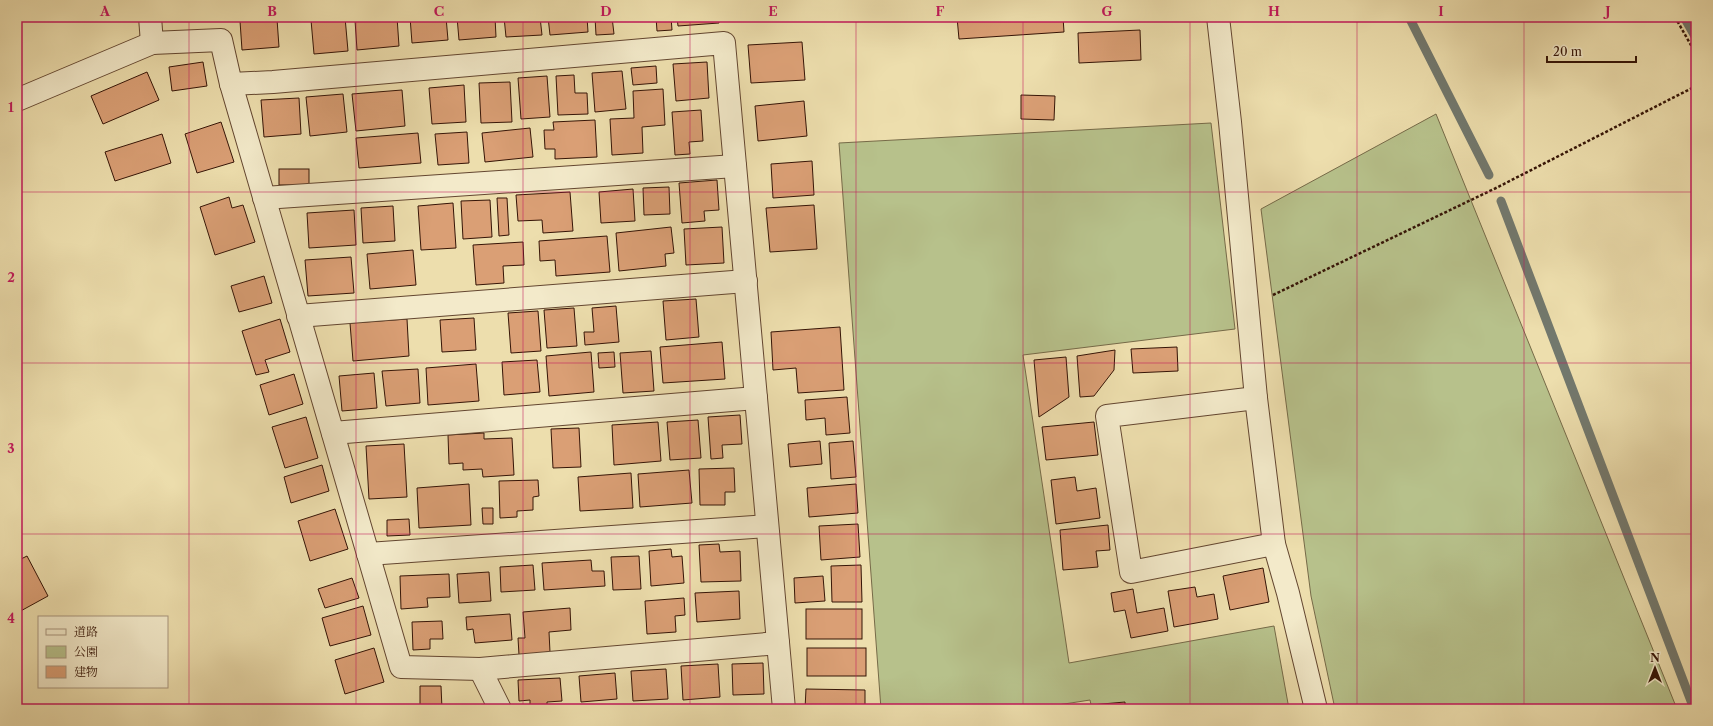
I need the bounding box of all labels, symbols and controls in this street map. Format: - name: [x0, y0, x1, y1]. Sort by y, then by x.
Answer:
- text: A: [99, 3, 111, 19]
- text: B: [267, 3, 277, 19]
- text: C: [434, 3, 444, 19]
- text: D: [600, 3, 612, 19]
- text: E: [768, 3, 778, 19]
- text: F: [936, 3, 945, 19]
- text: G: [1101, 3, 1113, 19]
- text: H: [1268, 3, 1280, 19]
- text: I: [1438, 3, 1444, 19]
- text: J: [1603, 3, 1611, 19]
- scale bar: [1547, 38, 1636, 64]
- text: 20 m: [1553, 44, 1582, 59]
- text: 1: [8, 99, 14, 115]
- text: 2: [7, 269, 15, 285]
- text: 3: [7, 440, 15, 456]
- text: 4: [7, 610, 15, 626]
- legend: [38, 616, 168, 688]
- text: 道路: [74, 624, 98, 639]
- text: 公園: [74, 644, 98, 659]
- north arrow: [1635, 648, 1675, 688]
- text: N: [1650, 651, 1660, 665]
- text: 建物: [74, 664, 98, 679]

